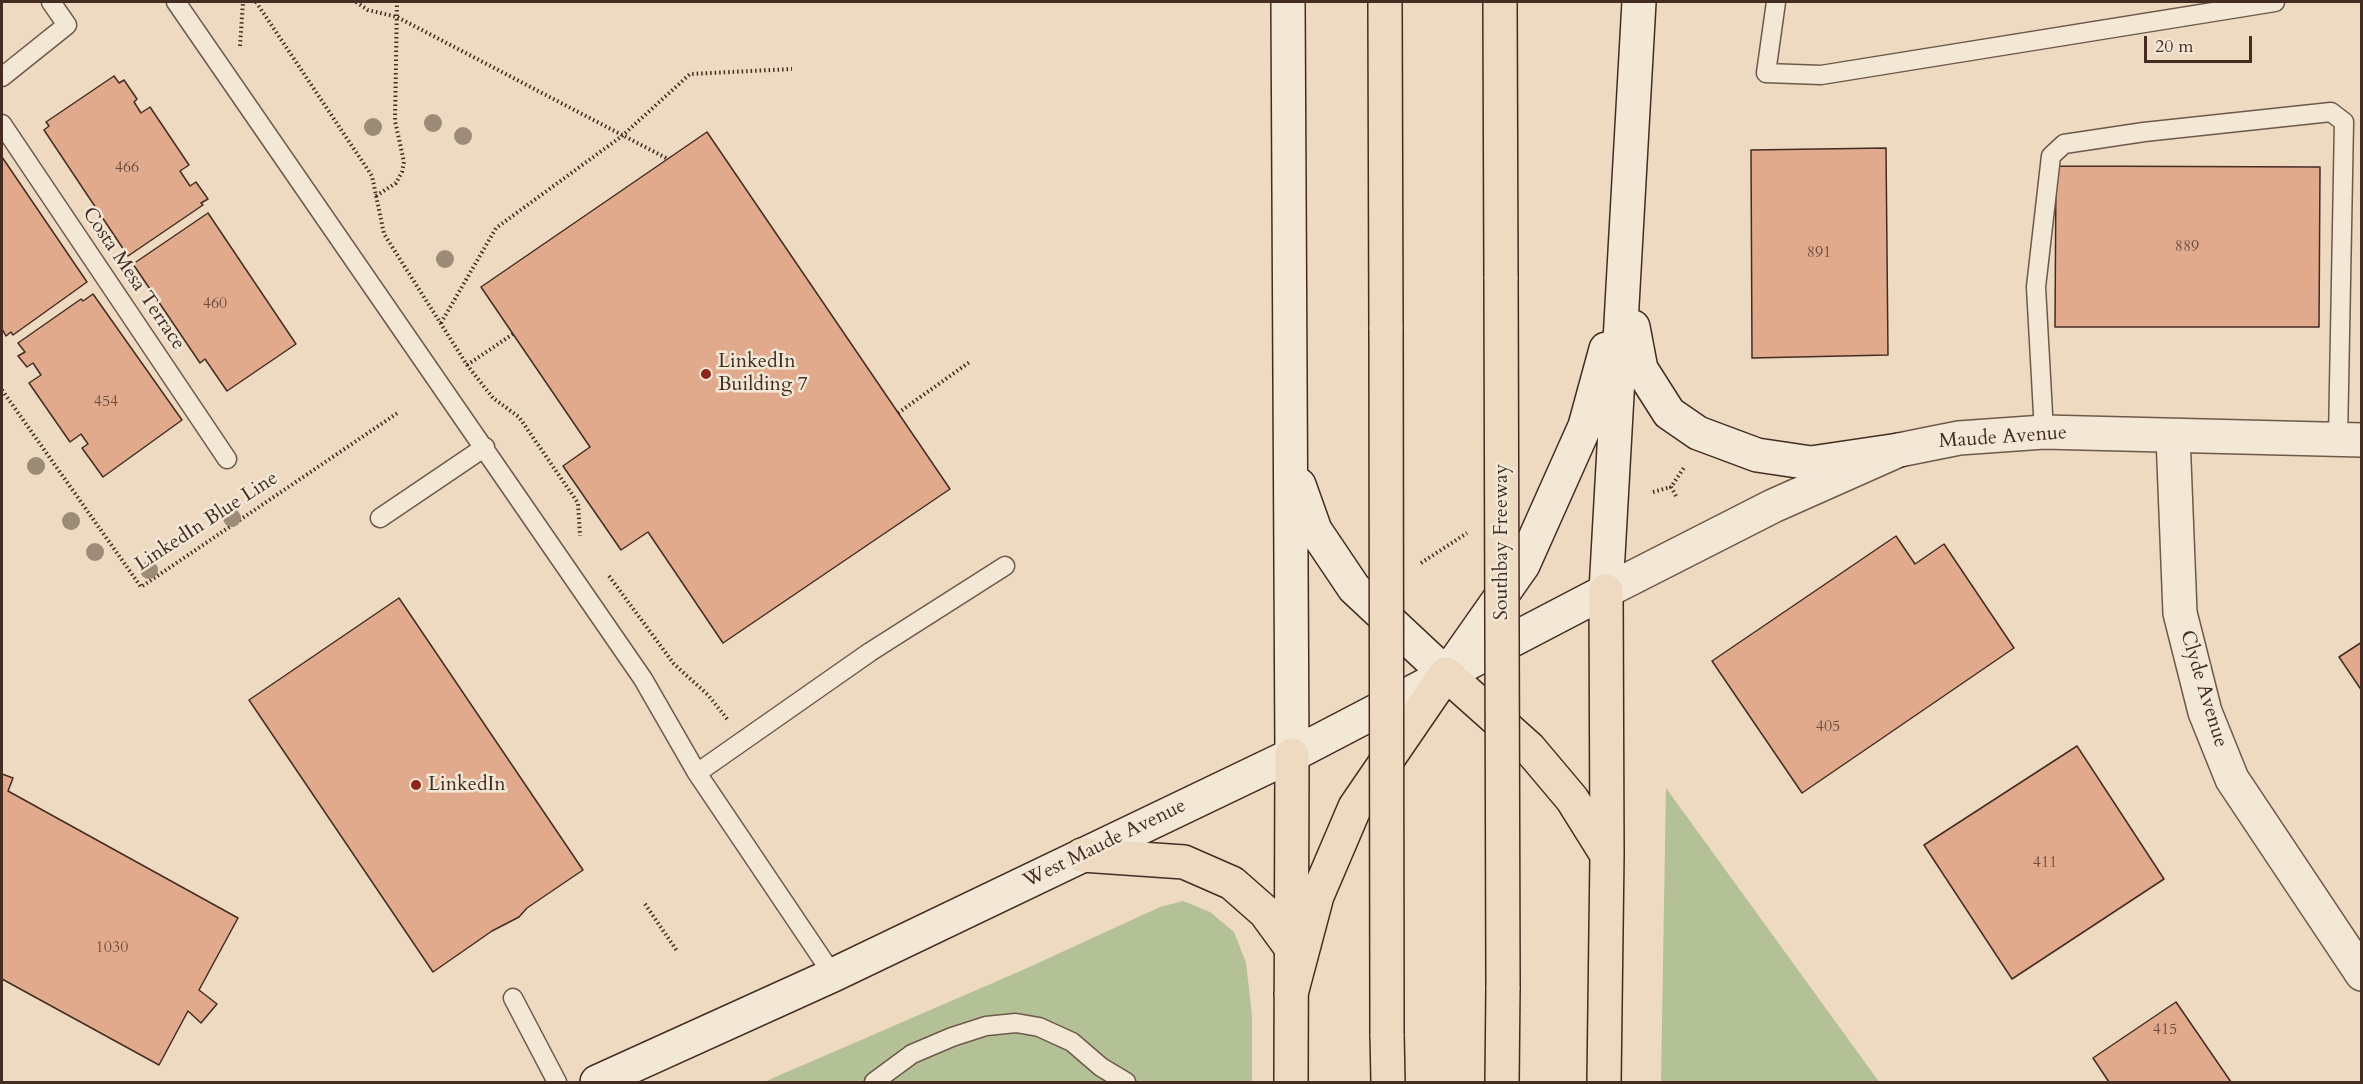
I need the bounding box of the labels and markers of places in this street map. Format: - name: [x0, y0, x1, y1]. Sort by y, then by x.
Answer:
- place label: LinkedIn Building 7: [718, 350, 808, 397]
- marker: LinkedIn Building 7: [699, 367, 713, 381]
- place label: LinkedIn: [428, 773, 506, 797]
- marker: LinkedIn: [409, 778, 423, 792]

